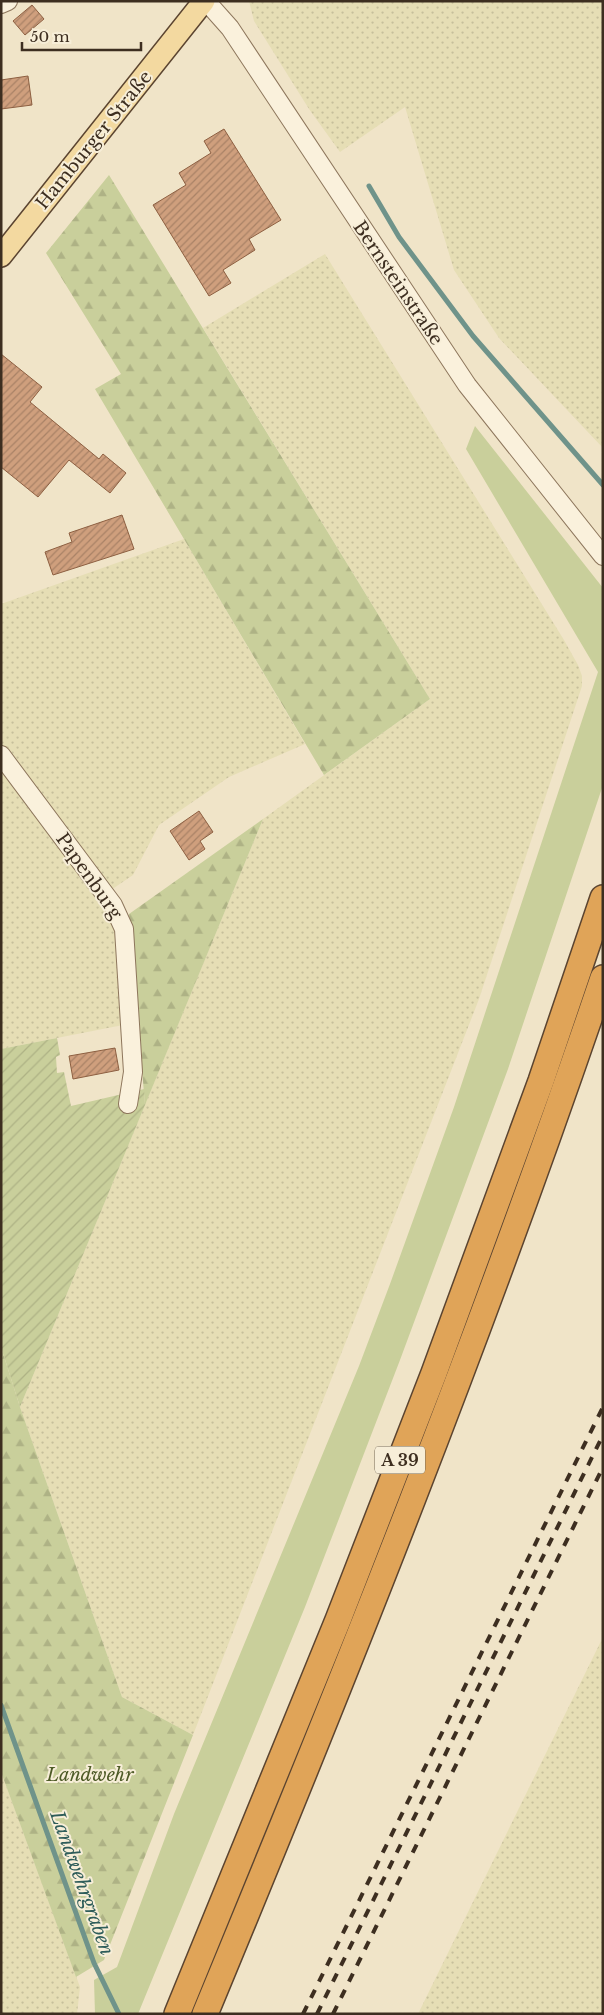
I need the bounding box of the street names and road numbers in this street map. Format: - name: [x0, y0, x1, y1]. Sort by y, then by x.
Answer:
- street label: Hamburger Straße: [31, 66, 157, 214]
- street label: Bernsteinstraße: [348, 217, 448, 349]
- street label: Papenburg: [51, 829, 127, 924]
- road number: A 39: [375, 1446, 425, 1474]

